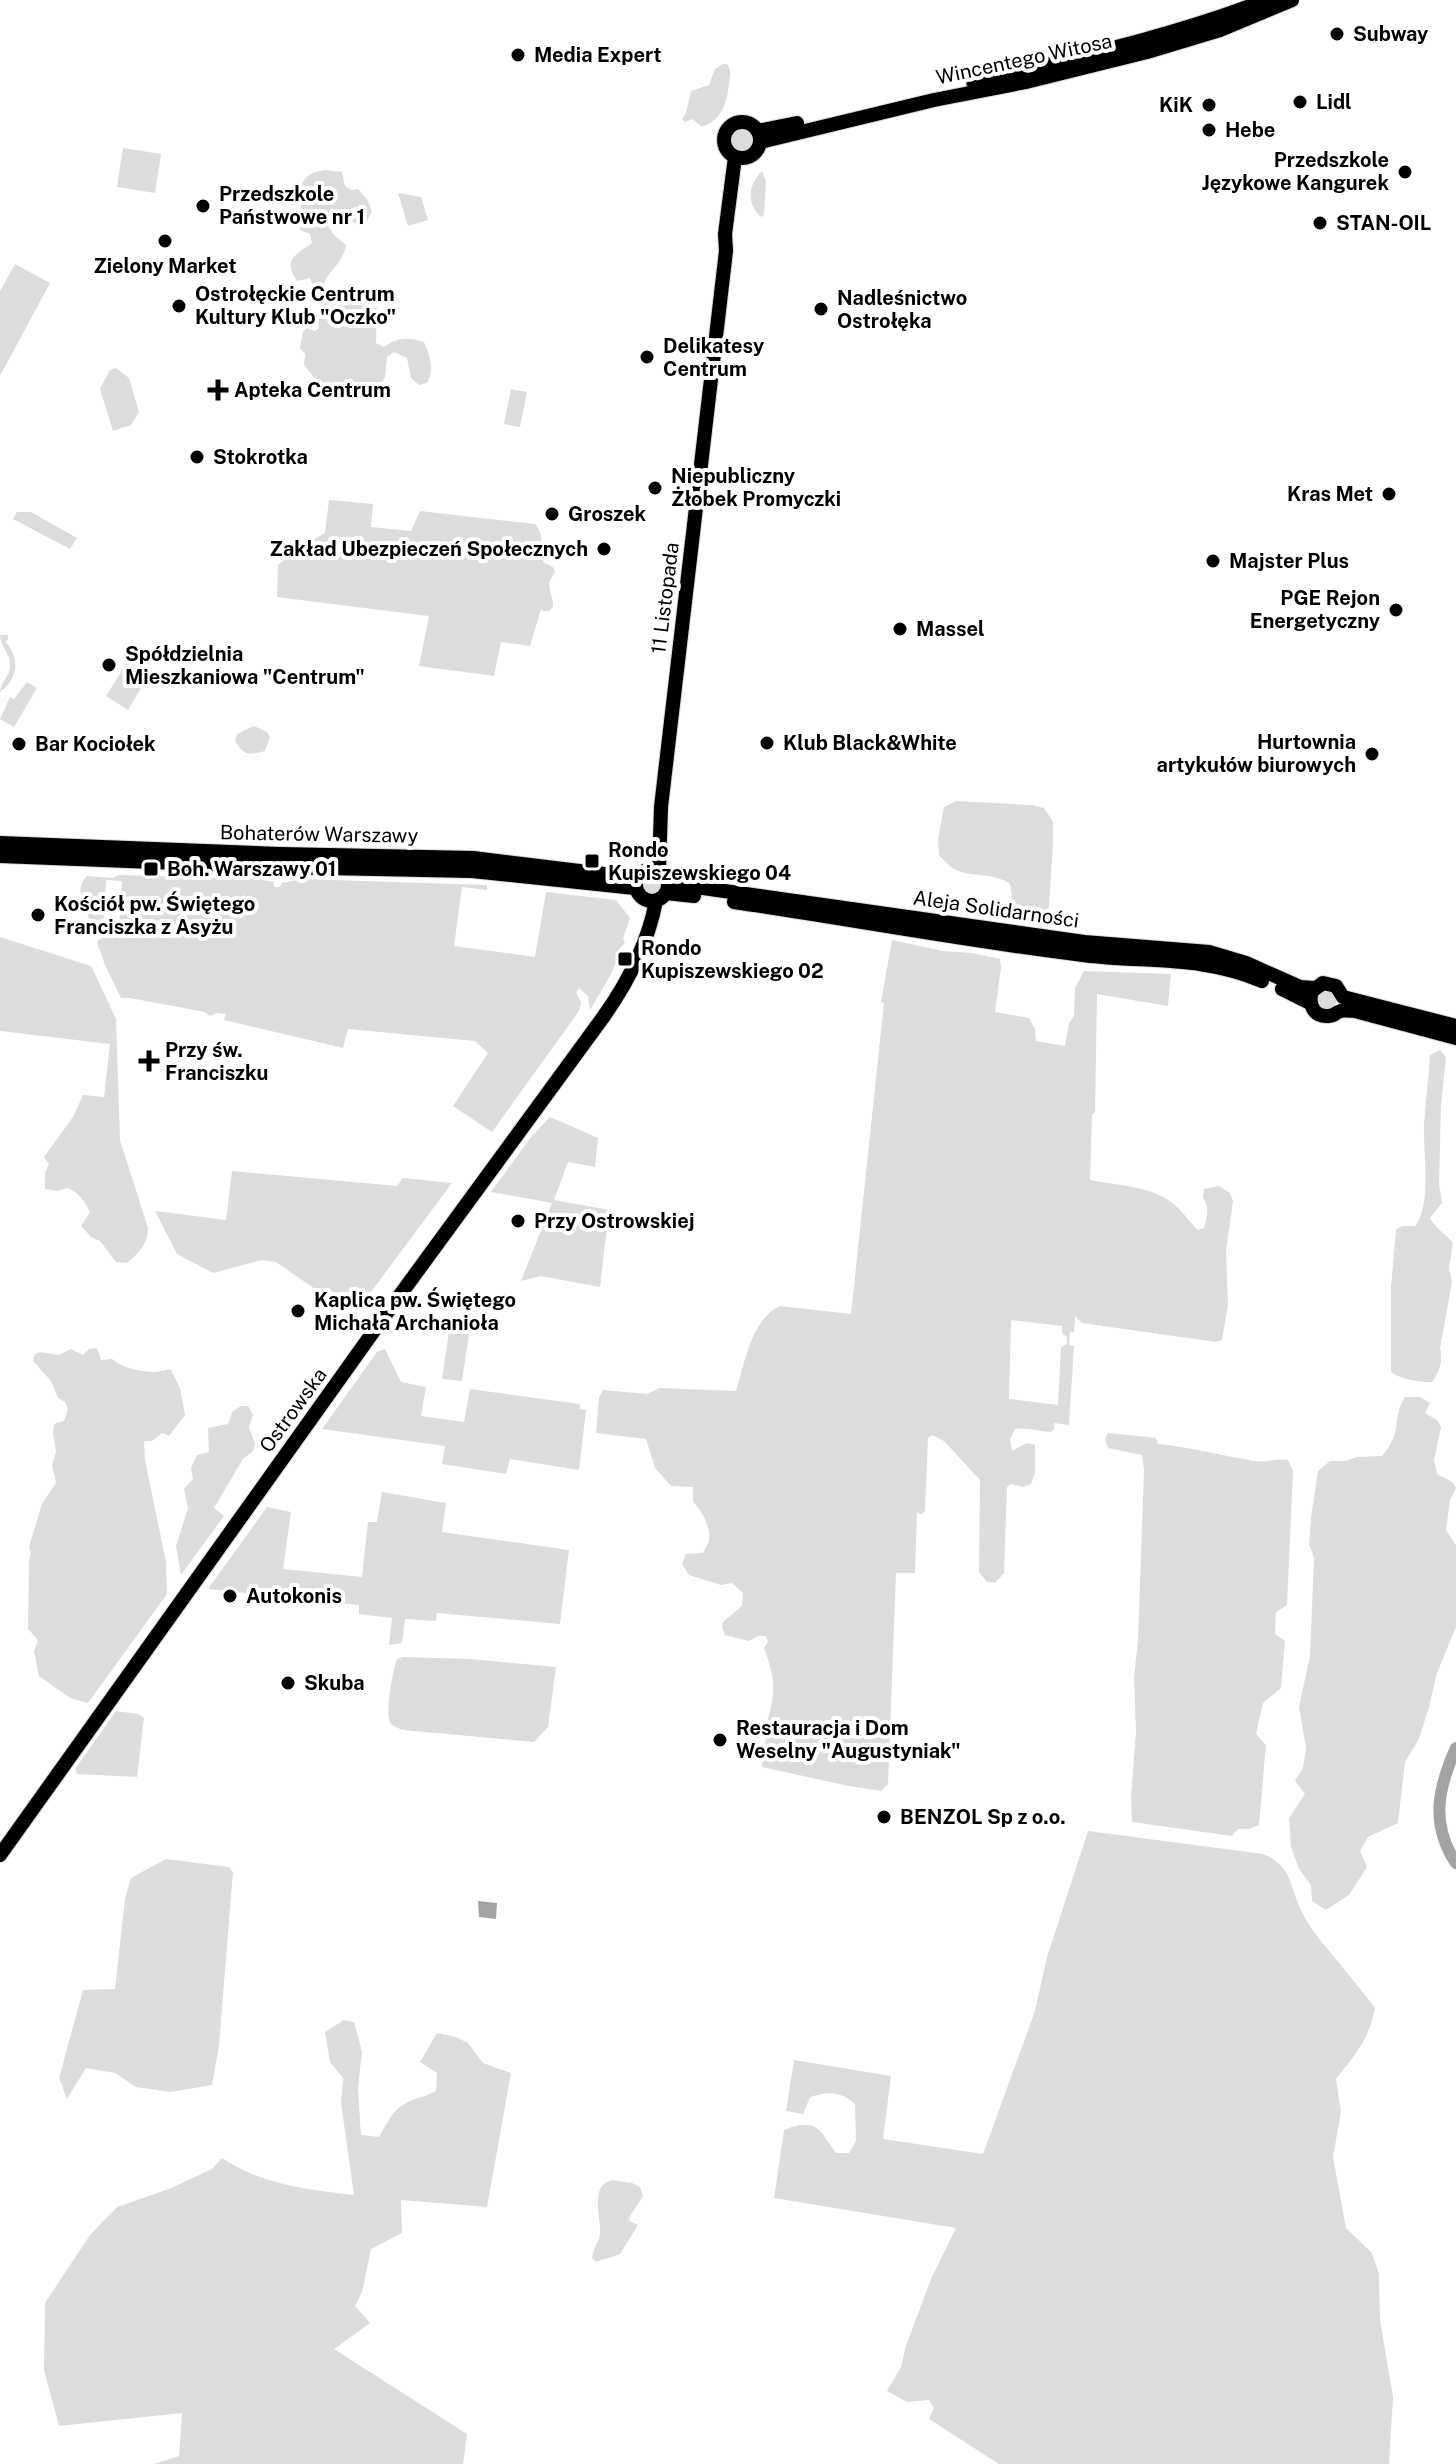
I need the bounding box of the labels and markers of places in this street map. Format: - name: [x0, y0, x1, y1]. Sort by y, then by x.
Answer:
- place label: Subway: [1353, 22, 1428, 46]
- marker: Subway: [1328, 25, 1346, 43]
- place label: Media Expert: [534, 43, 662, 67]
- marker: Media Expert: [509, 46, 527, 64]
- place label: Lidl: [1316, 90, 1352, 114]
- place label: KiK: [1159, 93, 1193, 117]
- marker: Lidl: [1291, 93, 1309, 111]
- marker: KiK: [1200, 96, 1218, 114]
- place label: Hebe: [1225, 118, 1275, 142]
- marker: Hebe: [1200, 121, 1218, 139]
- place label: Przedszkole Językowe Kangurek: [1202, 148, 1389, 195]
- marker: Przedszkole Językowe Kangurek: [1396, 163, 1414, 181]
- place label: Przedszkole Państwowe nr 1: [219, 182, 365, 229]
- marker: Przedszkole Państwowe nr 1: [194, 197, 212, 215]
- place label: STAN-OIL: [1336, 211, 1431, 235]
- marker: STAN-OIL: [1311, 214, 1329, 232]
- marker: Zielony Market: [156, 232, 174, 250]
- place label: Zielony Market: [93, 254, 237, 278]
- place label: Ostrołęckie Centrum Kultury Klub "Oczko": [195, 282, 396, 329]
- place label: Nadleśnictwo Ostrołęka: [837, 286, 967, 333]
- marker: Ostrołęckie Centrum Kultury Klub "Oczko": [170, 297, 188, 315]
- marker: Nadleśnictwo Ostrołęka: [812, 300, 830, 318]
- place label: Delikatesy Centrum: [663, 334, 764, 381]
- marker: Delikatesy Centrum: [638, 348, 656, 366]
- place label: Apteka Centrum: [234, 378, 391, 402]
- marker: Apteka Centrum: [209, 381, 227, 399]
- place label: Stokrotka: [213, 445, 308, 469]
- marker: Stokrotka: [188, 448, 206, 466]
- place label: Niepubliczny Żłobek Promyczki: [671, 464, 841, 511]
- marker: Niepubliczny Żłobek Promyczki: [646, 479, 664, 497]
- place label: Kras Met: [1287, 482, 1373, 506]
- marker: Kras Met: [1380, 485, 1398, 503]
- place label: Groszek: [568, 502, 647, 526]
- marker: Groszek: [543, 505, 561, 523]
- place label: Zakład Ubezpieczeń Społecznych: [269, 537, 588, 561]
- marker: Zakład Ubezpieczeń Społecznych: [595, 540, 613, 558]
- place label: Majster Plus: [1229, 549, 1349, 573]
- marker: Majster Plus: [1204, 552, 1222, 570]
- place label: PGE Rejon Energetyczny: [1250, 586, 1380, 633]
- marker: PGE Rejon Energetyczny: [1387, 601, 1405, 619]
- place label: Massel: [916, 617, 985, 641]
- marker: Massel: [891, 620, 909, 638]
- place label: Spółdzielnia Mieszkaniowa "Centrum": [125, 642, 365, 689]
- marker: Spółdzielnia Mieszkaniowa "Centrum": [100, 656, 118, 674]
- place label: Hurtownia artykułów biurowych: [1157, 730, 1356, 777]
- place label: Klub Black&White: [783, 731, 957, 755]
- place label: Bar Kociołek: [35, 732, 156, 756]
- marker: Klub Black&White: [758, 734, 776, 752]
- marker: Bar Kociołek: [10, 735, 28, 753]
- marker: Hurtownia artykułów biurowych: [1363, 745, 1381, 763]
- place label: Rondo Kupiszewskiego 04: [608, 838, 791, 885]
- marker: Rondo Kupiszewskiego 04: [583, 852, 601, 870]
- place label: Boh. Warszawy 01: [167, 857, 336, 881]
- marker: Boh. Warszawy 01: [142, 860, 160, 878]
- place label: Kościół pw. Świętego Franciszka z Asyżu: [54, 891, 255, 939]
- marker: Kościół pw. Świętego Franciszka z Asyżu: [29, 906, 47, 924]
- place label: Rondo Kupiszewskiego 02: [641, 936, 824, 983]
- marker: Rondo Kupiszewskiego 02: [616, 950, 634, 968]
- place label: Przy św. Franciszku: [165, 1038, 268, 1085]
- marker: Przy św. Franciszku: [140, 1052, 158, 1070]
- place label: Przy Ostrowskiej: [534, 1209, 695, 1233]
- marker: Przy Ostrowskiej: [509, 1212, 527, 1230]
- place label: Kaplica pw. Świętego Michała Archanioła: [314, 1287, 516, 1335]
- marker: Kaplica pw. Świętego Michała Archanioła: [289, 1302, 307, 1320]
- place label: Autokonis: [246, 1584, 342, 1608]
- marker: Autokonis: [221, 1587, 239, 1605]
- place label: Skuba: [304, 1671, 365, 1695]
- marker: Skuba: [279, 1674, 297, 1692]
- place label: Restauracja i Dom Weselny "Augustyniak": [736, 1716, 960, 1763]
- marker: Restauracja i Dom Weselny "Augustyniak": [711, 1731, 729, 1749]
- place label: BENZOL Sp z o.o.: [900, 1805, 1066, 1829]
- marker: BENZOL Sp z o.o.: [875, 1808, 893, 1826]

